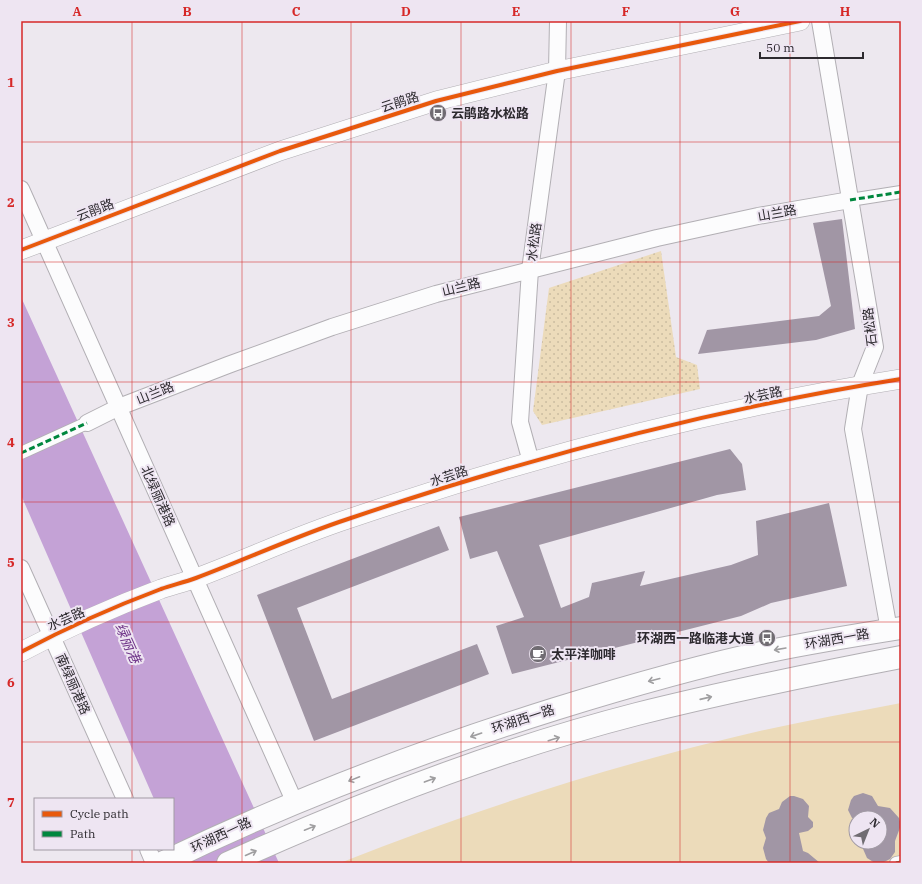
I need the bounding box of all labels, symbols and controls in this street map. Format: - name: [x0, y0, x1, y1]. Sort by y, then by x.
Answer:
- text: A: [72, 3, 82, 20]
- text: B: [182, 3, 192, 20]
- text: C: [292, 3, 301, 20]
- text: D: [401, 3, 411, 20]
- text: E: [512, 3, 520, 20]
- text: F: [622, 3, 630, 20]
- text: G: [730, 3, 740, 20]
- text: H: [840, 3, 851, 20]
- scale bar: [760, 34, 863, 60]
- text: 50 m: [766, 40, 795, 55]
- text: 1: [7, 74, 15, 91]
- street label: 云鹃路: [379, 88, 421, 116]
- bus stop icon: 云鹃路水松路: [428, 103, 448, 123]
- place label: 云鹃路水松路: [451, 105, 529, 122]
- text: 2: [7, 194, 15, 211]
- street label: 云鹃路: [74, 195, 116, 225]
- street label: 山兰路: [756, 201, 798, 225]
- street label: 水松路: [523, 221, 545, 263]
- street label: 山兰路: [440, 274, 482, 300]
- street label: 石松路: [859, 307, 881, 347]
- text: 3: [7, 314, 15, 331]
- street label: 山兰路: [134, 378, 176, 408]
- street label: 水芸路: [742, 383, 784, 407]
- text: 4: [7, 434, 15, 451]
- street label: 水芸路: [428, 462, 470, 490]
- street label: 北绿丽港路: [137, 463, 179, 529]
- text: 5: [7, 554, 15, 571]
- street label: 水芸路: [45, 604, 87, 634]
- water label: 绿丽港: [111, 620, 146, 668]
- street label: 环湖西一路: [804, 625, 870, 653]
- bus stop icon: 环湖西一路临港大道: [757, 628, 777, 648]
- place label: 环湖西一路临港大道: [637, 630, 754, 647]
- cafe icon: 太平洋咖啡: [528, 644, 548, 664]
- one-way arrow: [774, 645, 787, 653]
- place label: 太平洋咖啡: [551, 646, 616, 663]
- street label: 南绿丽港路: [52, 651, 94, 717]
- text: 6: [7, 674, 15, 691]
- one-way arrow: [647, 677, 660, 685]
- one-way arrow: [699, 693, 712, 701]
- street label: 环湖西一路: [489, 701, 557, 737]
- one-way arrow: [470, 731, 482, 739]
- one-way arrow: [547, 735, 560, 742]
- one-way arrow: [424, 775, 436, 783]
- one-way arrow: [348, 776, 360, 784]
- text: 7: [7, 794, 15, 811]
- legend: [34, 798, 174, 850]
- text: Cycle path: [70, 806, 129, 821]
- north arrow: [848, 810, 888, 850]
- street label: 环湖西一路: [188, 814, 254, 856]
- text: N: [867, 815, 883, 831]
- one-way arrow: [303, 823, 315, 831]
- text: Path: [70, 826, 96, 841]
- one-way arrow: [244, 849, 256, 856]

